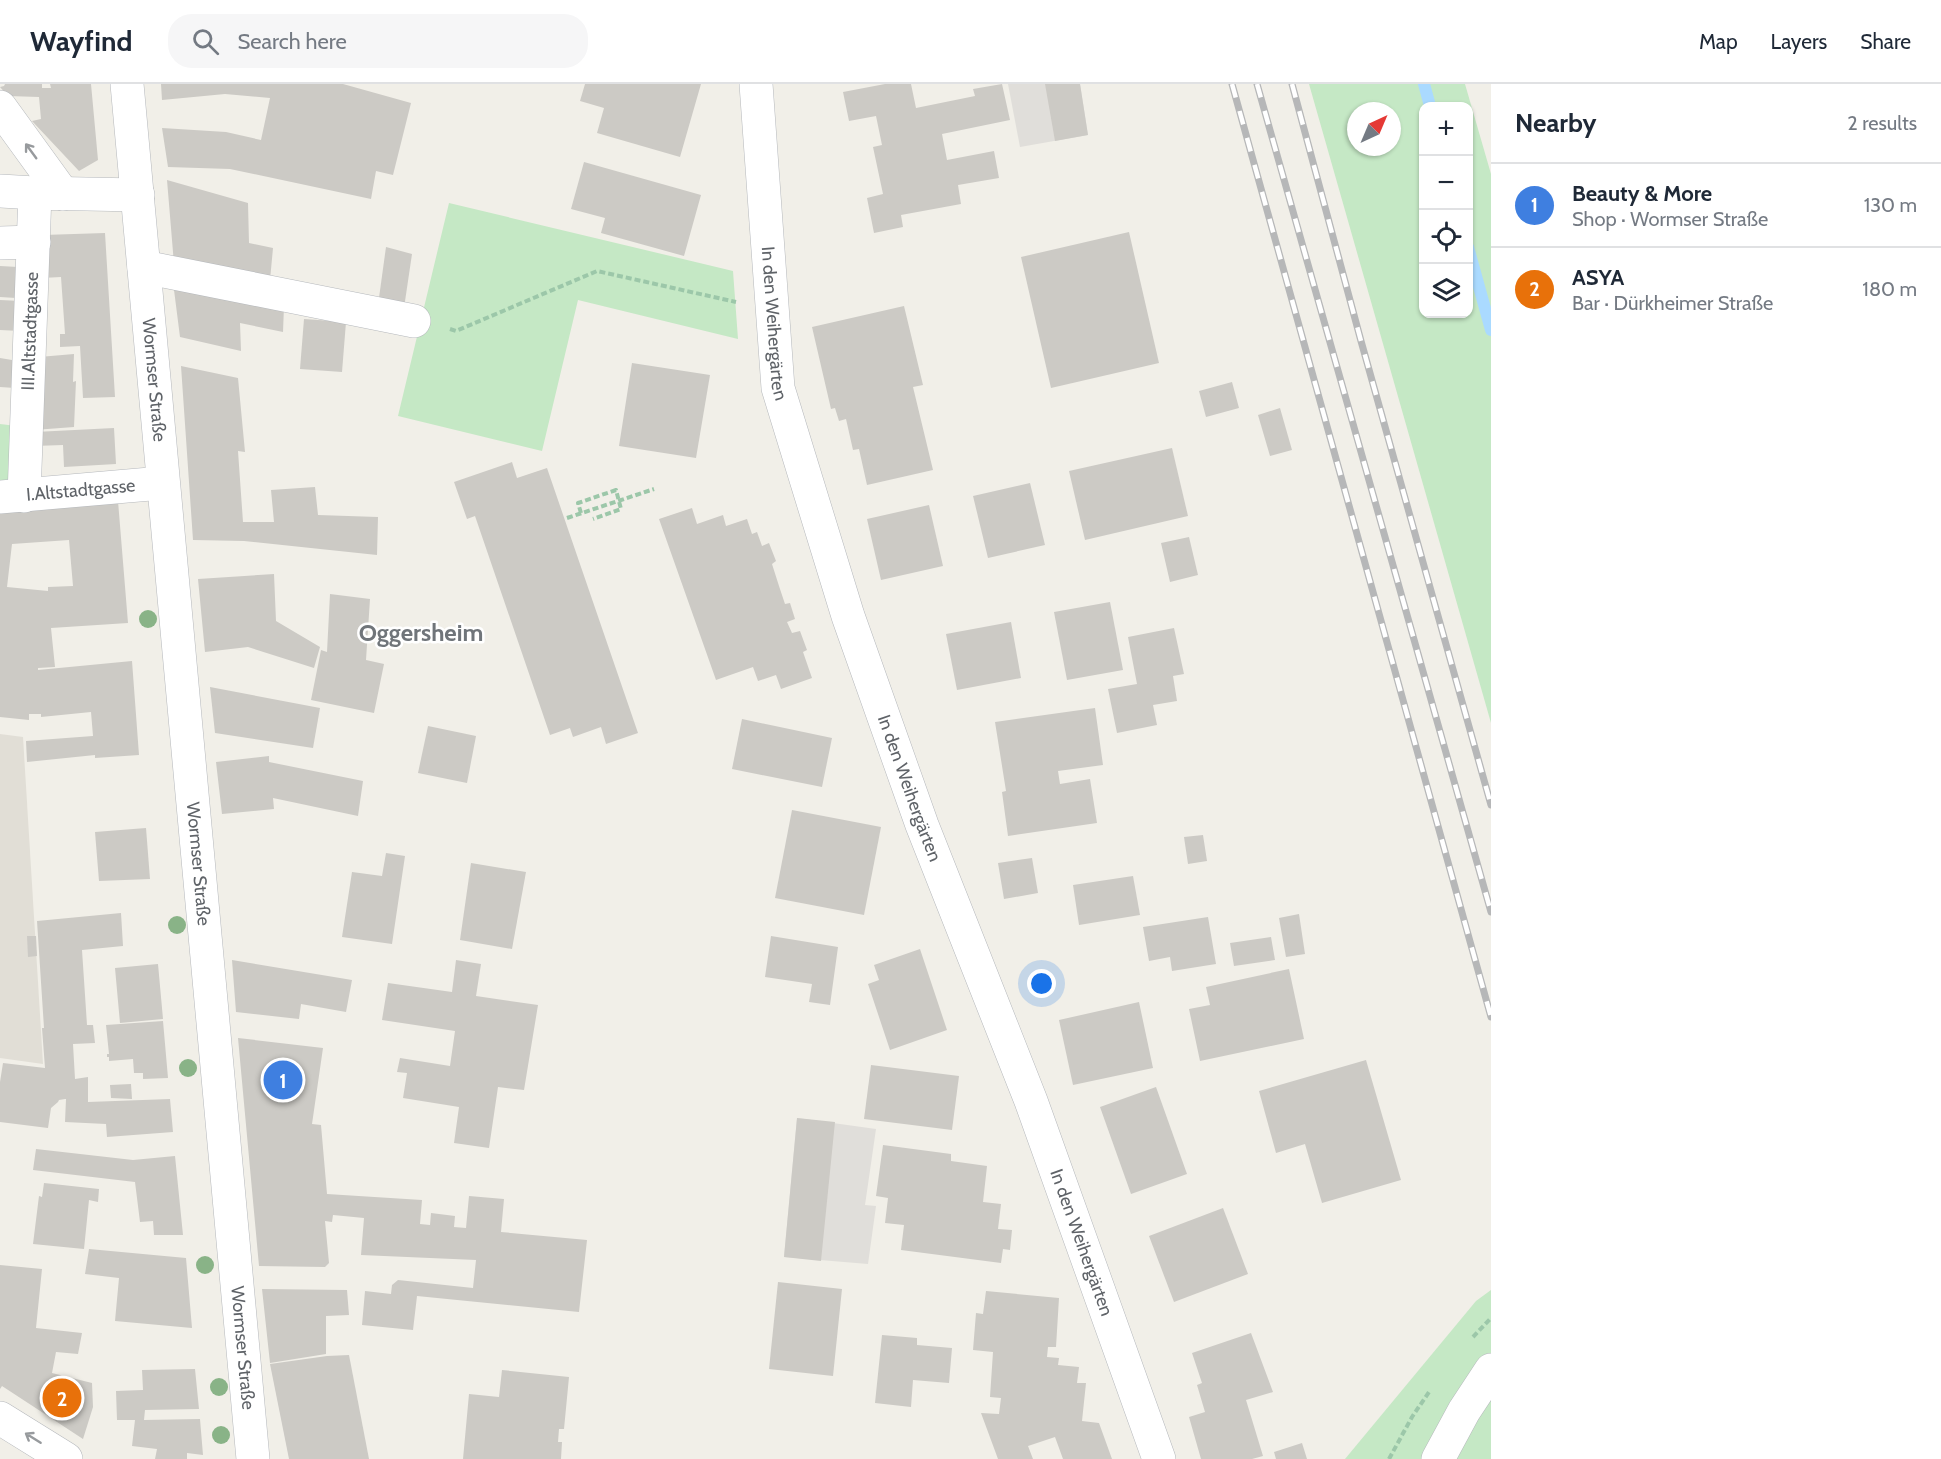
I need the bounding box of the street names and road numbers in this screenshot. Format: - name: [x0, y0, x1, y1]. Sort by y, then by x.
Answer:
- street label: In den Weihergärten: [757, 246, 792, 403]
- street label: III.Altstadtgasse: [17, 271, 43, 391]
- street label: Wormser Straße: [137, 317, 171, 443]
- street label: I.Altstadtgasse: [25, 474, 136, 506]
- street label: In den Weihergärten: [873, 712, 946, 865]
- street label: Wormser Straße: [182, 801, 215, 927]
- street label: In den Weihergärten: [1045, 1166, 1118, 1319]
- street label: Wormser Straße: [226, 1285, 259, 1411]

